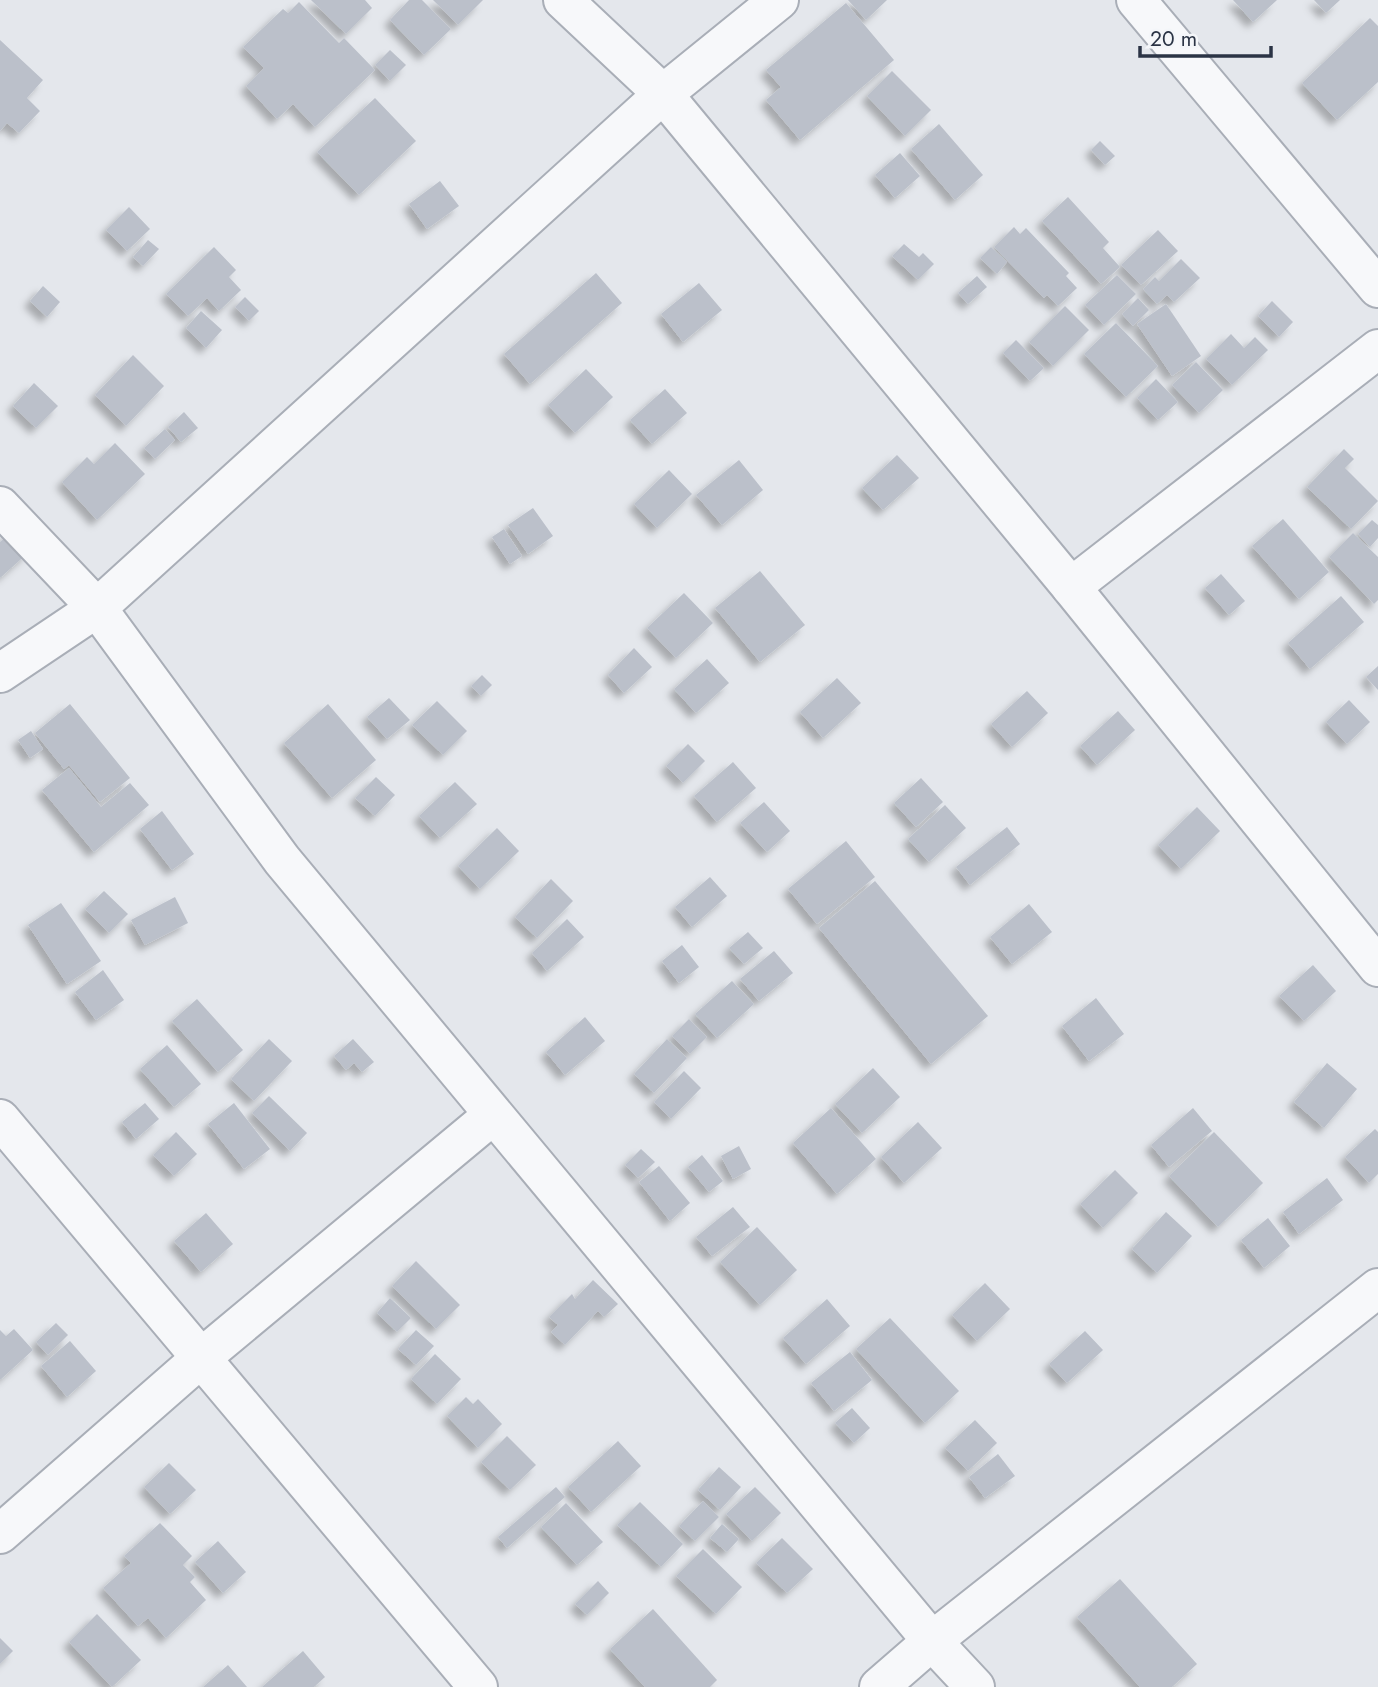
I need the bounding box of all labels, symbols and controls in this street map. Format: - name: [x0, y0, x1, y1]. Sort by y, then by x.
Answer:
- scale bar: [1140, 14, 1271, 58]
- text: 20 m: [1150, 24, 1197, 54]

